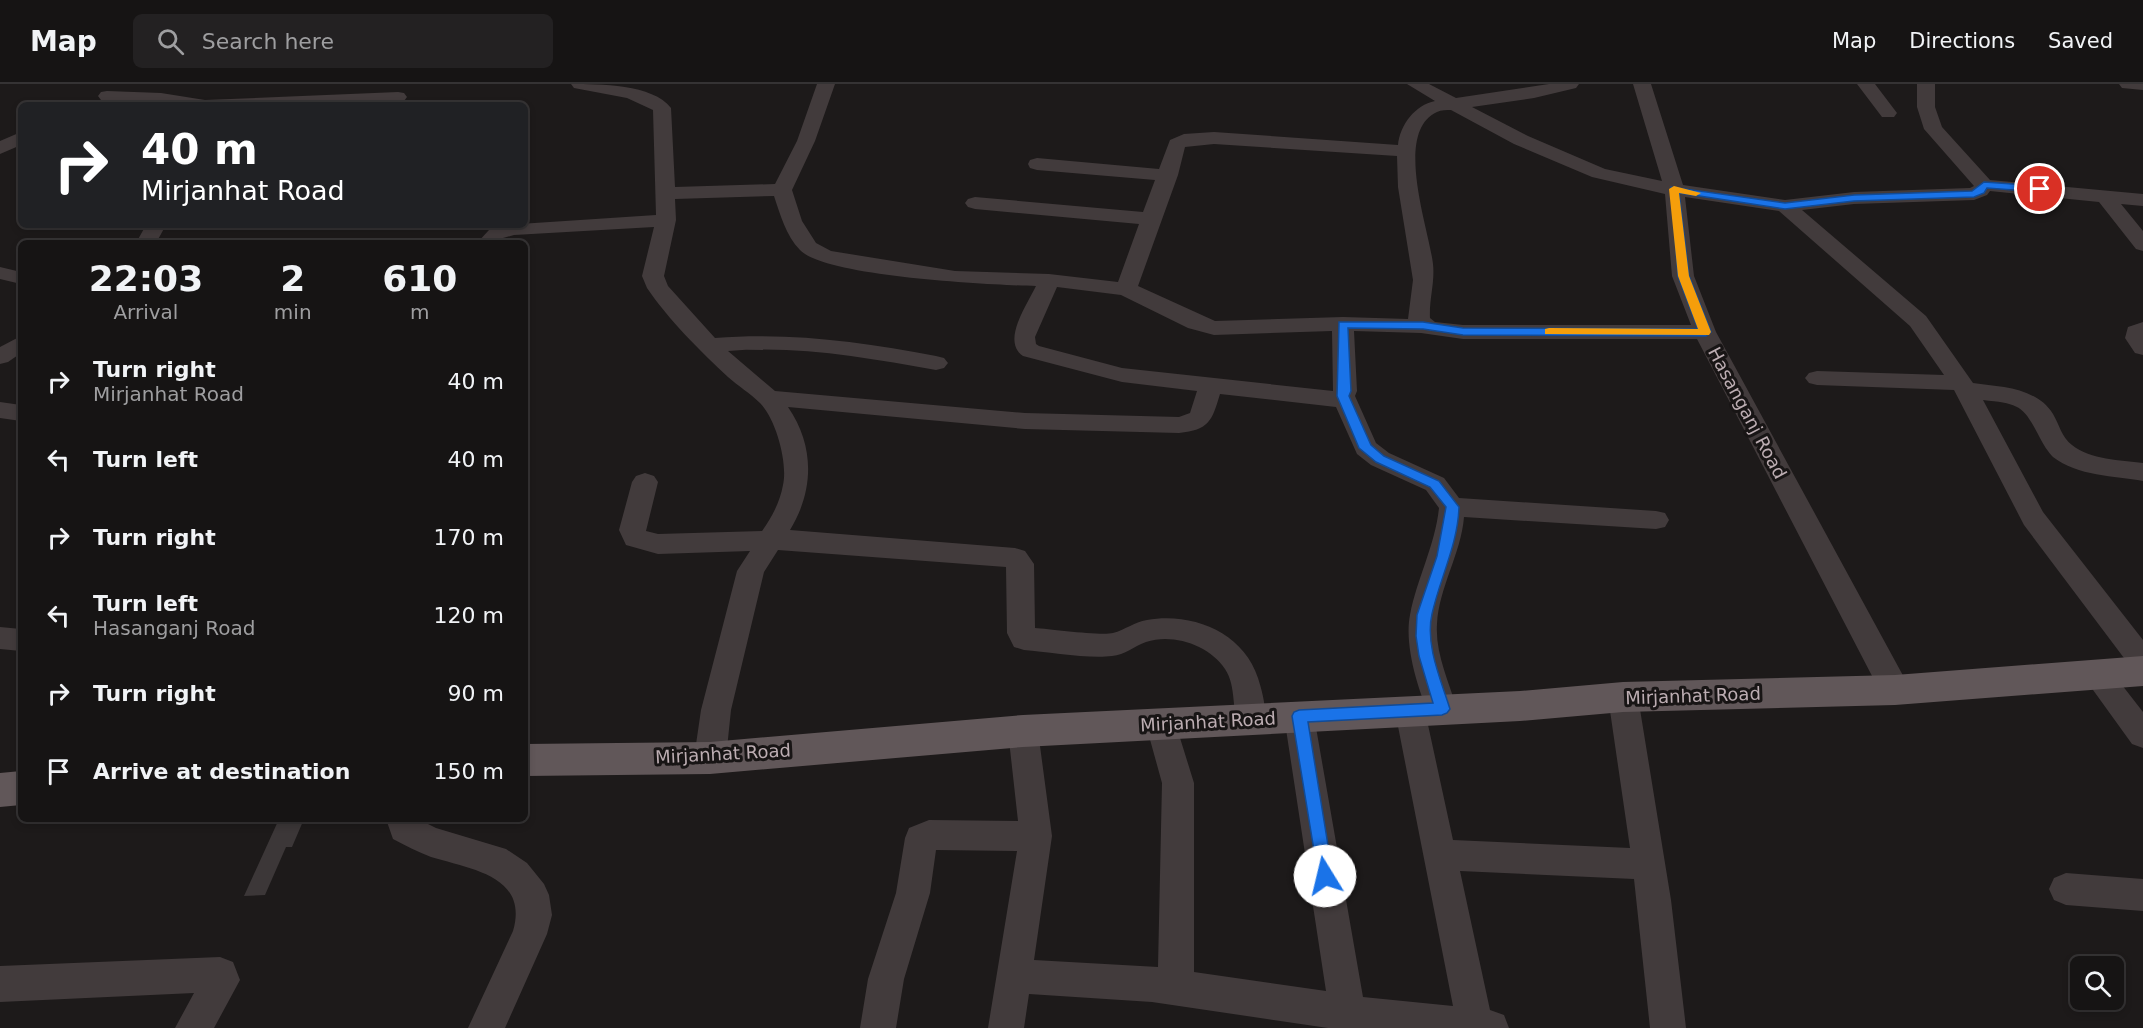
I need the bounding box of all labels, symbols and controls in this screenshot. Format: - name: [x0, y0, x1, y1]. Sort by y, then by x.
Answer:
- search box: [133, 14, 553, 68]
- text: Map: [30, 25, 97, 58]
- icon: search: [154, 25, 187, 58]
- text: Search here: [202, 29, 334, 54]
- text: Map: [1832, 29, 1876, 53]
- text: Directions: [1909, 29, 2015, 53]
- text: Saved: [2048, 29, 2113, 53]
- text: 40 m: [141, 125, 258, 174]
- icon: right: [42, 126, 120, 204]
- pin: [2014, 163, 2065, 214]
- icon: arrive: [2023, 172, 2056, 205]
- text: Mirjanhat Road: [141, 175, 345, 206]
- text: 22:03: [89, 258, 203, 299]
- text: 2: [280, 258, 305, 299]
- text: 610: [382, 258, 457, 299]
- text: Arrival: [113, 300, 178, 324]
- text: min: [274, 300, 312, 324]
- text: m: [410, 300, 430, 324]
- street label: Hasanganj Road: [1704, 343, 1791, 482]
- text: Turn right: [93, 357, 216, 382]
- icon: right: [42, 365, 75, 398]
- text: 40 m: [448, 369, 504, 394]
- text: Mirjanhat Road: [93, 382, 244, 406]
- icon: left: [42, 443, 75, 476]
- text: Turn left: [93, 447, 198, 472]
- text: 40 m: [448, 447, 504, 472]
- icon: right: [42, 521, 75, 554]
- text: Turn right: [93, 525, 216, 550]
- text: 170 m: [434, 525, 504, 550]
- text: Turn left: [93, 591, 198, 616]
- icon: left: [42, 599, 75, 632]
- text: 120 m: [434, 603, 504, 628]
- text: Hasanganj Road: [93, 616, 255, 640]
- icon: right: [42, 677, 75, 710]
- text: Turn right: [93, 681, 216, 706]
- text: 90 m: [448, 681, 504, 706]
- street label: Mirjanhat Road: [1625, 683, 1761, 708]
- street label: Mirjanhat Road: [1140, 707, 1276, 736]
- street label: Mirjanhat Road: [655, 739, 791, 768]
- icon: arrive: [42, 755, 75, 788]
- text: Arrive at destination: [93, 759, 350, 784]
- text: 150 m: [434, 759, 504, 784]
- position arrow: [1293, 844, 1357, 908]
- map controls: [2070, 956, 2124, 1010]
- button: search: [2070, 956, 2124, 1010]

